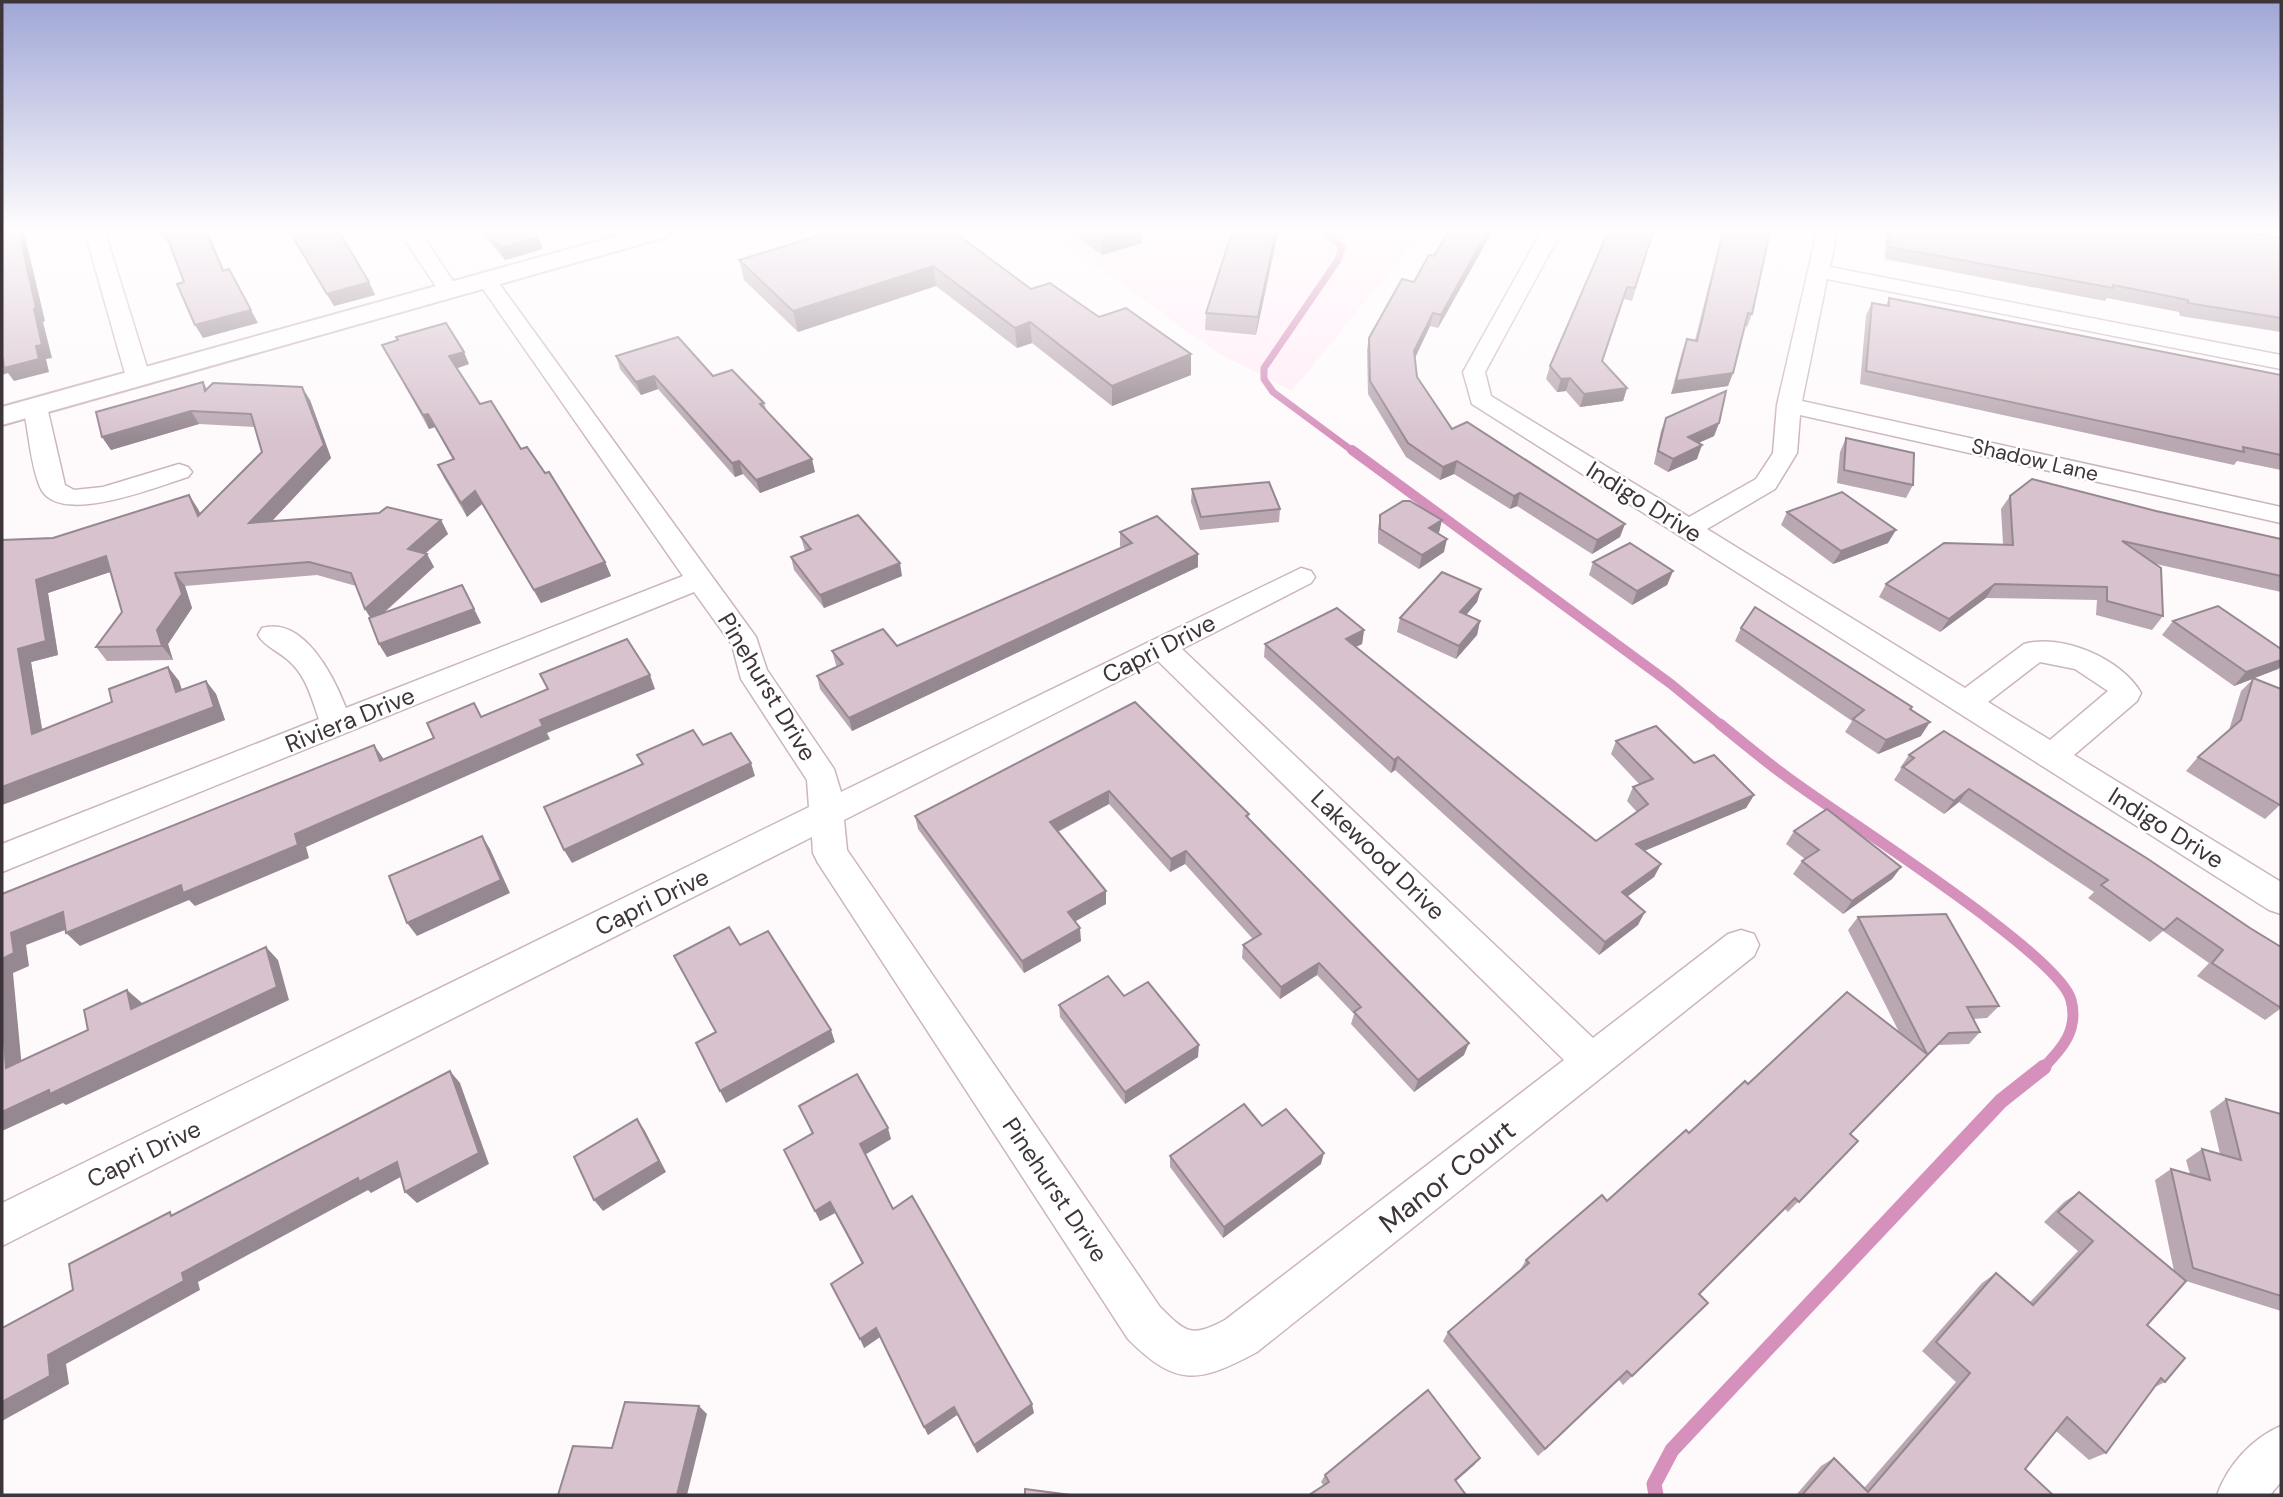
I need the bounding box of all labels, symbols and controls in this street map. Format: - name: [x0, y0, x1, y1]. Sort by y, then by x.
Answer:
- street label: Shadow Lane: [1969, 432, 2101, 488]
- street label: Indigo Drive: [1581, 454, 1708, 549]
- street label: Pinehurst Drive: [711, 607, 824, 767]
- street label: Capri Drive: [1097, 607, 1221, 690]
- street label: Riviera Drive: [280, 679, 419, 760]
- street label: Indigo Drive: [2103, 780, 2230, 875]
- street label: Lakewood Drive: [1305, 783, 1452, 926]
- street label: Capri Drive: [590, 861, 714, 942]
- street label: Pinehurst Drive: [996, 1112, 1115, 1268]
- street label: Manor Court: [1372, 1112, 1523, 1241]
- street label: Capri Drive: [82, 1113, 206, 1194]

